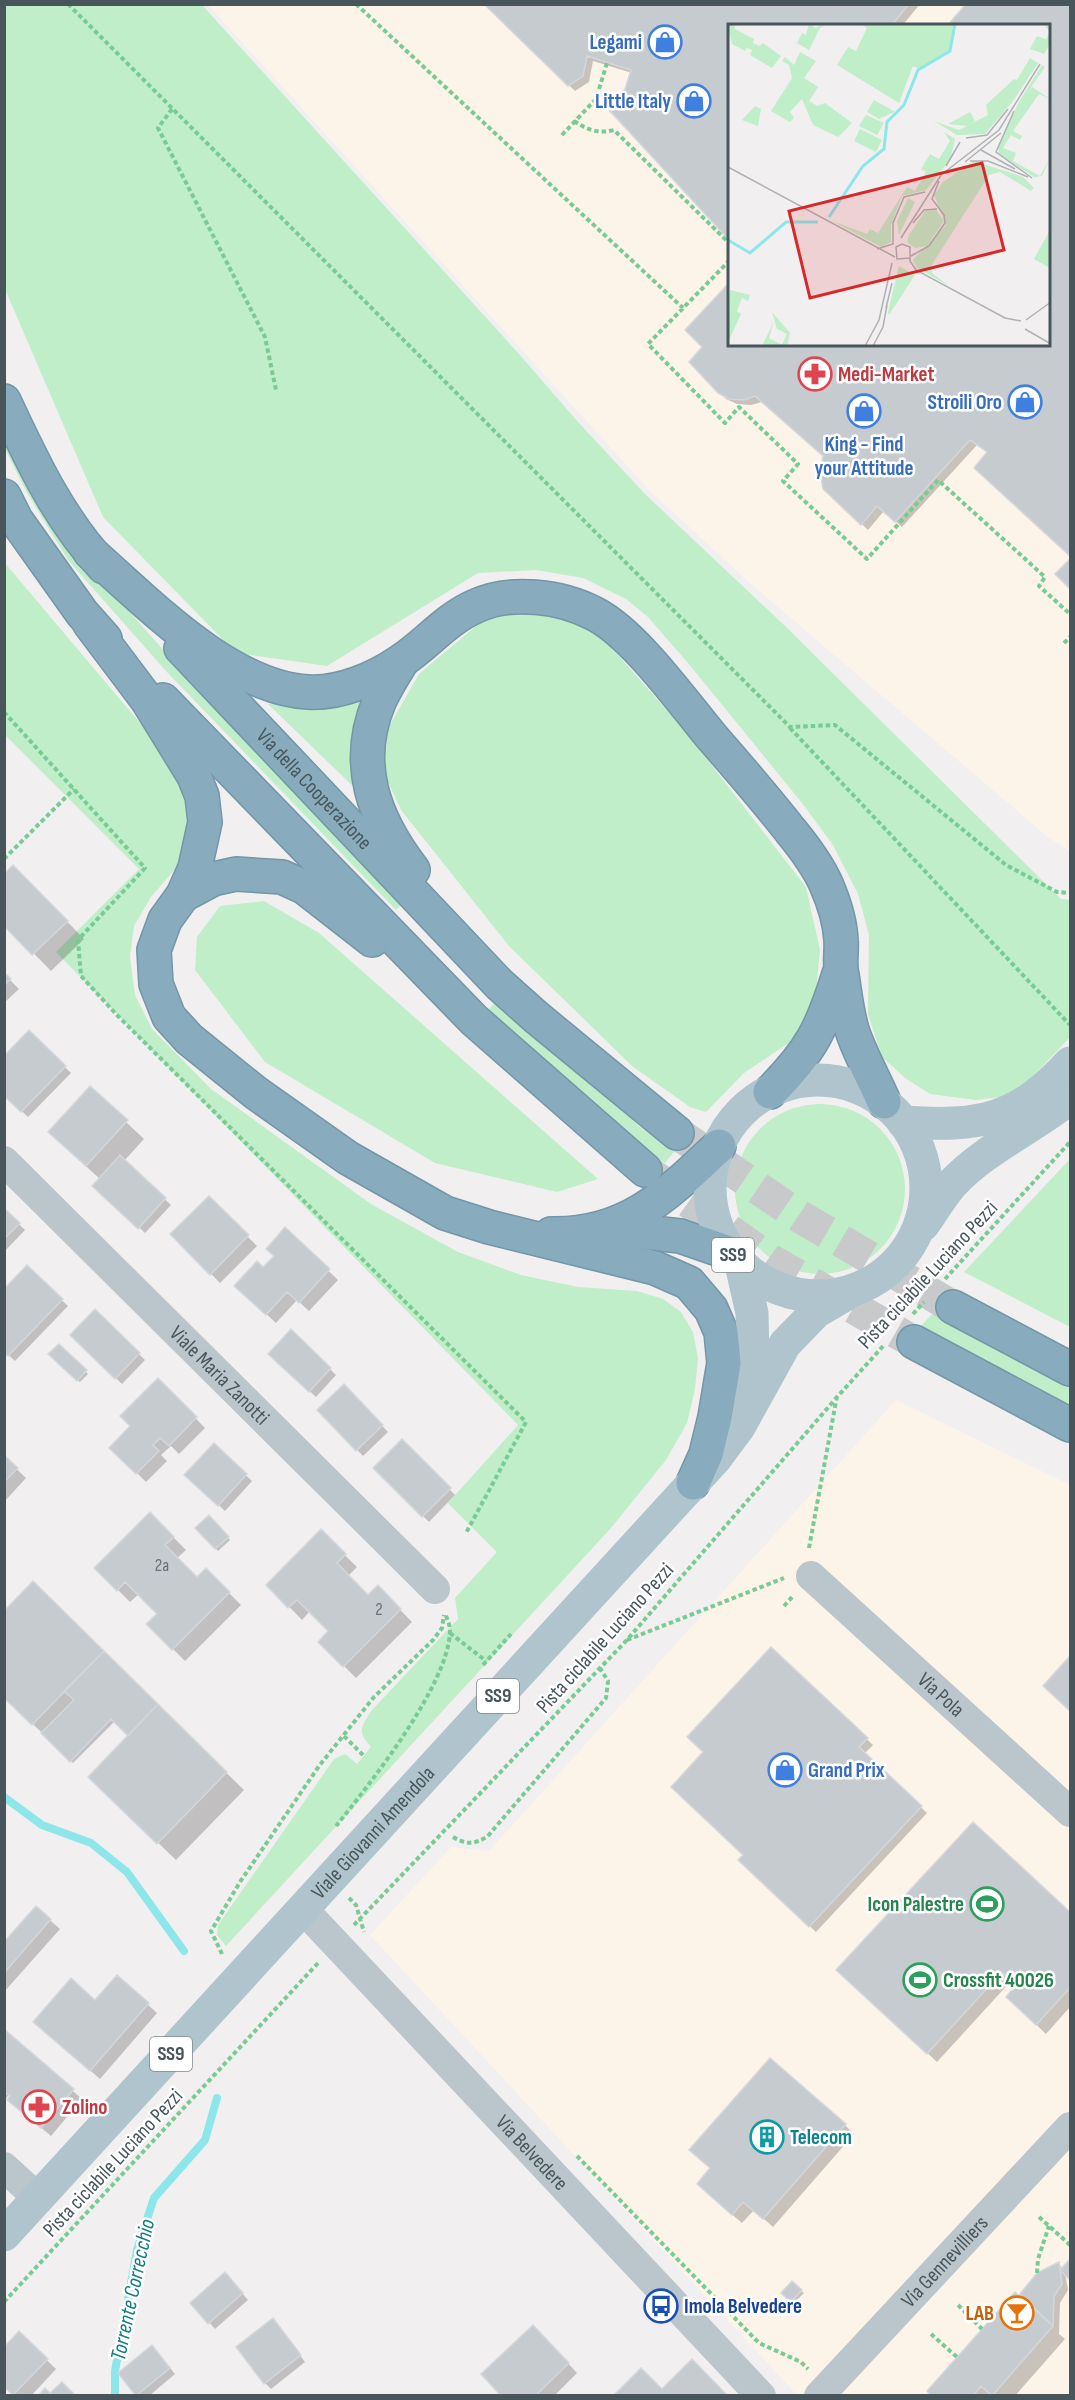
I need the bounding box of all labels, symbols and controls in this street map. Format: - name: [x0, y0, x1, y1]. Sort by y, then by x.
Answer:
- shop icon: Legami: [647, 24, 683, 60]
- inset map: [728, 24, 1051, 346]
- place label: Legami: [589, 30, 642, 55]
- shop icon: Little Italy: [676, 83, 712, 119]
- place label: Little Italy: [595, 89, 671, 114]
- pharmacy icon: Medi-Market: [797, 356, 833, 392]
- place label: Medi-Market: [838, 362, 934, 387]
- shop icon: Stroili Oro: [1007, 384, 1043, 420]
- place label: Stroili Oro: [928, 390, 1002, 415]
- shop icon: King - Find your Attitude: [846, 393, 882, 429]
- place label: King - Find your Attitude: [815, 432, 913, 481]
- street label: Via della Cooperazione: [251, 723, 377, 855]
- street label: Pista ciclabile Luciano Pezzi: [853, 1196, 1003, 1354]
- road number: SS9: [712, 1238, 754, 1272]
- street label: Viale Maria Zanotti: [165, 1321, 275, 1430]
- house number: 2a: [155, 1555, 169, 1576]
- street label: Pista ciclabile Luciano Pezzi: [531, 1558, 679, 1718]
- house number: 2: [375, 1599, 383, 1620]
- street label: Via Pola: [913, 1667, 970, 1722]
- road number: SS9: [477, 1679, 519, 1713]
- shop icon: Grand Prix: [767, 1752, 803, 1788]
- place label: Grand Prix: [808, 1758, 885, 1783]
- street label: Viale Giovanni Amendola: [306, 1761, 440, 1904]
- sports icon: Icon Palestre: [969, 1886, 1005, 1922]
- place label: Icon Palestre: [867, 1892, 964, 1917]
- sports icon: Crossfit 40026: [902, 1962, 938, 1998]
- place label: Crossfit 40026: [943, 1968, 1054, 1993]
- road number: SS9: [150, 2037, 192, 2071]
- street label: Pista ciclabile Luciano Pezzi: [38, 2084, 188, 2242]
- pharmacy icon: Zolino: [21, 2089, 57, 2125]
- place label: Zolino: [62, 2095, 107, 2120]
- street label: Via Belvedere: [491, 2110, 574, 2196]
- building icon: Telecom: [749, 2119, 785, 2155]
- place label: Telecom: [790, 2125, 852, 2150]
- street label: Via Gennevilliers: [896, 2211, 993, 2312]
- water label: Torrente Correcchio: [105, 2217, 161, 2363]
- bus stop icon: Imola Belvedere: [643, 2288, 679, 2324]
- place label: Imola Belvedere: [684, 2294, 802, 2319]
- bar icon: LAB: [999, 2295, 1035, 2331]
- place label: LAB: [966, 2301, 994, 2326]

